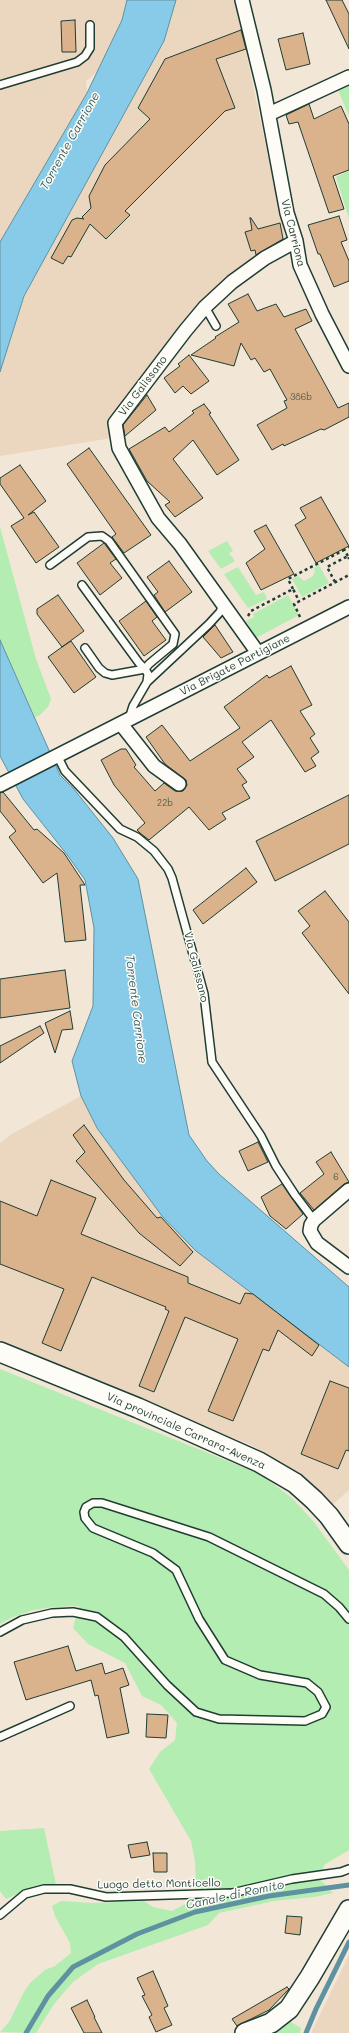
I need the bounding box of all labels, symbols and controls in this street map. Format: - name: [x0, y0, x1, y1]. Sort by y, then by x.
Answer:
- water label: Torrente Carrione: [37, 90, 103, 192]
- street label: Via Carriona: [278, 198, 308, 268]
- street label: Via Galissano: [116, 353, 170, 419]
- house number: 386b: [290, 392, 312, 402]
- street label: Via Brigate Partigiane: [178, 631, 292, 699]
- house number: 22b: [157, 798, 173, 808]
- street label: Via Galissano: [181, 930, 211, 1004]
- water label: Torrente Carrione: [122, 954, 150, 1064]
- house number: 6: [333, 1172, 339, 1182]
- street label: Via provinciale Carrara-Avenza: [105, 1390, 267, 1472]
- street label: Luogo detto Monticello: [97, 1876, 221, 1892]
- water label: Canale di Romito: [185, 1878, 285, 1912]

